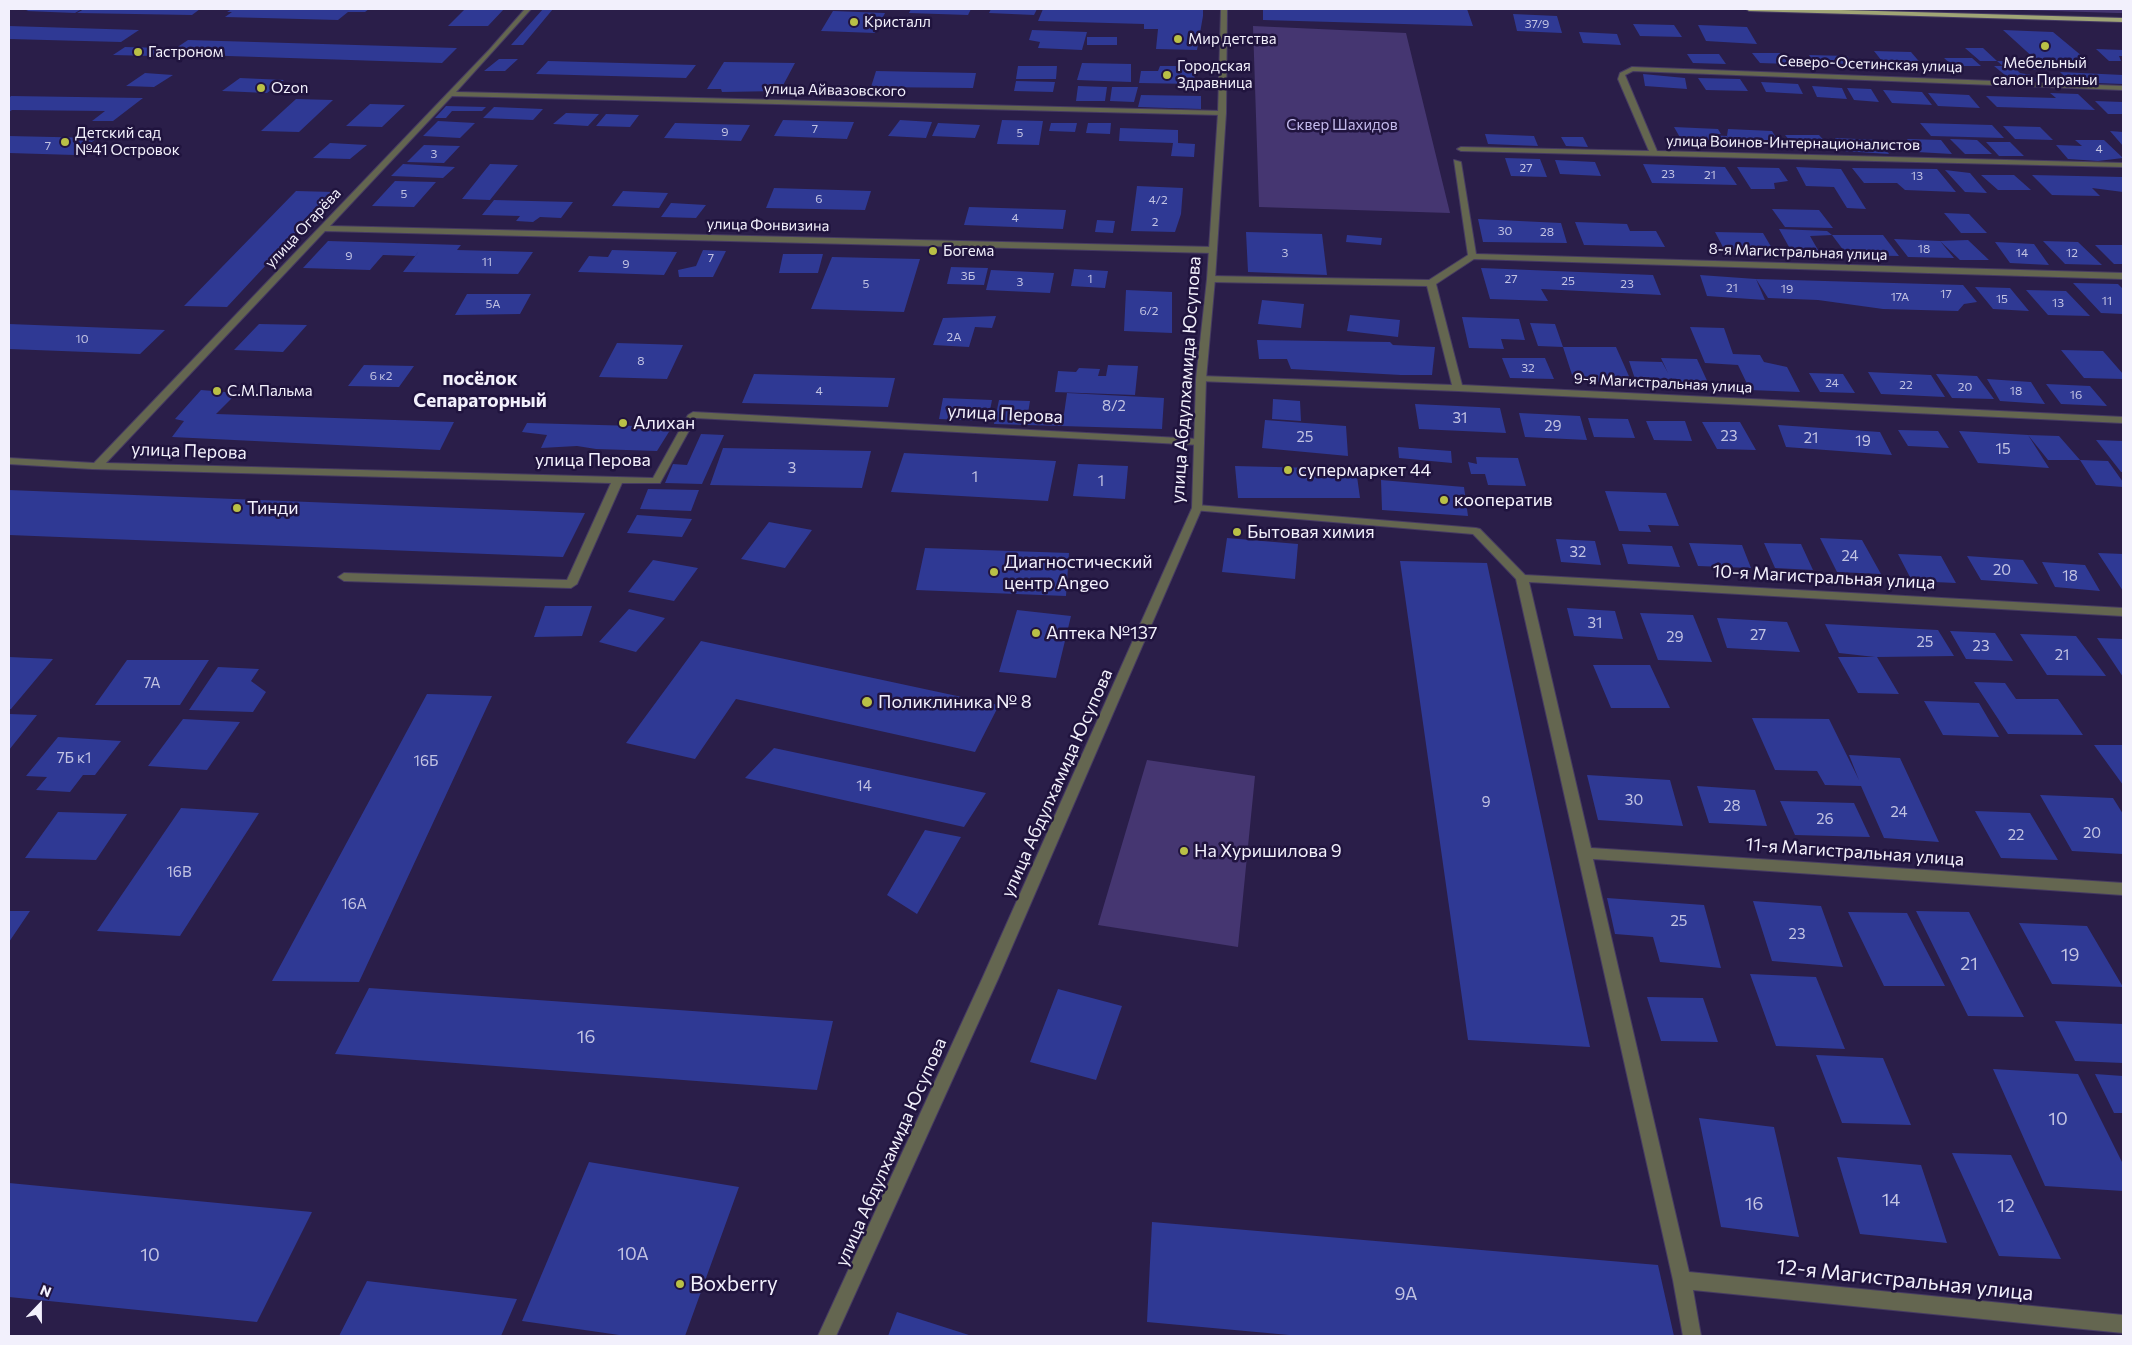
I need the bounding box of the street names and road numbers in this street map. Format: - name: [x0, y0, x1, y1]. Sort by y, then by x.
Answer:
- street label: Северо-Осетинская улица: [1777, 52, 1963, 76]
- street label: улица Айвазовского: [764, 80, 906, 100]
- street label: улица Воинов-Интернационалистов: [1666, 132, 1920, 154]
- street label: улица Огарёва: [261, 184, 345, 272]
- street label: улица Фонвизина: [706, 215, 830, 235]
- street label: 8-я Магистральная улица: [1708, 240, 1888, 264]
- street label: улица Абдулхамида Юсупова: [1167, 256, 1205, 504]
- street label: 9-я Магистральная улица: [1573, 369, 1753, 397]
- street label: улица Перова: [947, 400, 1063, 428]
- street label: улица Перова: [131, 438, 247, 464]
- street label: улица Перова: [535, 449, 651, 471]
- street label: 10-я Магистральная улица: [1712, 560, 1936, 594]
- street label: улица Абдулхамида Юсупова: [997, 665, 1117, 901]
- street label: 11-я Магистральная улица: [1745, 834, 1965, 870]
- street label: улица Абдулхамида Юсупова: [831, 1034, 951, 1270]
- street label: 12-я Магистральная улица: [1775, 1254, 2035, 1306]

